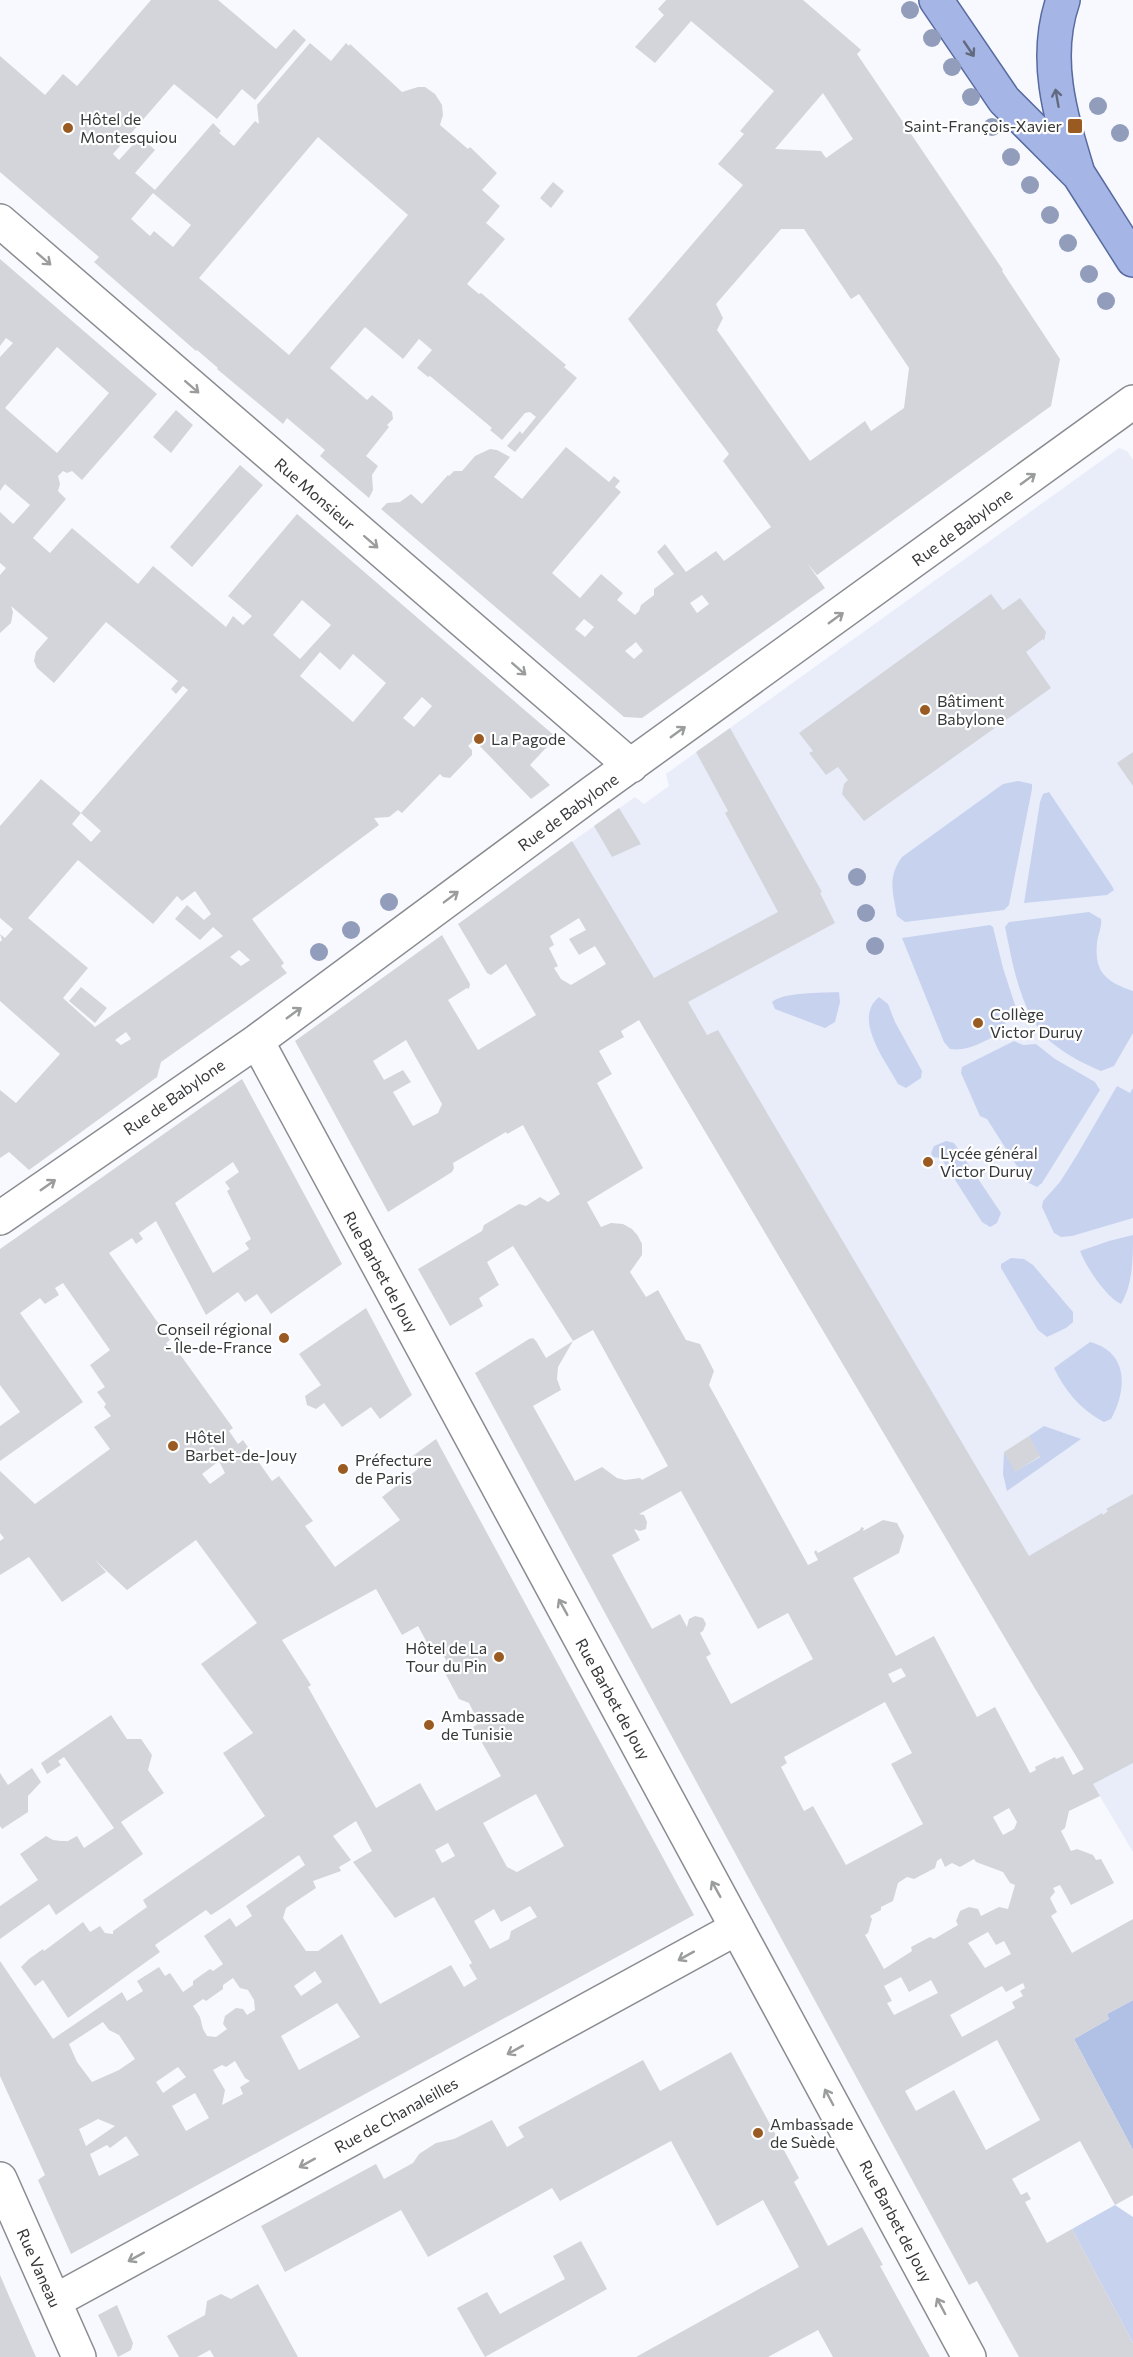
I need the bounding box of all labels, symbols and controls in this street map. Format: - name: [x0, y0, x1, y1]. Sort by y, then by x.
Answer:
- one-way arrow: [963, 40, 975, 56]
- one-way arrow: [1052, 89, 1063, 109]
- place label: Hôtel de Montesquiou: [80, 109, 177, 146]
- place label: Saint-François-Xavier: [904, 116, 1063, 135]
- marker: Saint-François-Xavier: [1066, 117, 1084, 135]
- marker: Hôtel de Montesquiou: [61, 121, 75, 135]
- one-way arrow: [36, 253, 52, 266]
- one-way arrow: [184, 380, 199, 394]
- street label: Rue Monsieur: [271, 454, 360, 534]
- one-way arrow: [1020, 473, 1036, 485]
- street label: Rue de Babylone: [908, 484, 1016, 569]
- one-way arrow: [363, 535, 378, 549]
- one-way arrow: [828, 612, 844, 624]
- one-way arrow: [511, 662, 526, 676]
- place label: Bâtiment Babylone: [937, 691, 1005, 728]
- marker: Bâtiment Babylone: [918, 703, 932, 717]
- one-way arrow: [670, 726, 686, 738]
- place label: La Pagode: [491, 729, 566, 748]
- marker: La Pagode: [472, 732, 486, 746]
- street label: Rue de Babylone: [514, 769, 622, 854]
- one-way arrow: [443, 891, 459, 904]
- place label: Collège Victor Duruy: [990, 1004, 1083, 1041]
- one-way arrow: [286, 1007, 302, 1020]
- marker: Collège Victor Duruy: [971, 1016, 985, 1030]
- street label: Rue de Babylone: [119, 1055, 228, 1139]
- place label: Lycée général Victor Duruy: [940, 1143, 1038, 1180]
- marker: Lycée général Victor Duruy: [921, 1155, 935, 1169]
- one-way arrow: [39, 1179, 56, 1191]
- street label: Rue Barbet de Jouy: [340, 1208, 423, 1336]
- place label: Conseil régional - Île-de-France: [157, 1319, 272, 1356]
- marker: Conseil régional - Île-de-France: [277, 1331, 291, 1345]
- place label: Hôtel Barbet-de-Jouy: [185, 1427, 297, 1464]
- marker: Hôtel Barbet-de-Jouy: [166, 1439, 180, 1453]
- place label: Préfecture de Paris: [355, 1450, 432, 1487]
- marker: Préfecture de Paris: [336, 1462, 350, 1476]
- one-way arrow: [557, 1598, 568, 1616]
- street label: Rue Barbet de Jouy: [572, 1635, 655, 1763]
- place label: Hôtel de La Tour du Pin: [405, 1638, 487, 1675]
- marker: Hôtel de La Tour du Pin: [492, 1650, 506, 1664]
- place label: Ambassade de Tunisie: [441, 1706, 524, 1743]
- marker: Ambassade de Tunisie: [422, 1718, 436, 1732]
- one-way arrow: [710, 1880, 721, 1898]
- one-way arrow: [678, 1950, 695, 1962]
- one-way arrow: [507, 2044, 524, 2056]
- street label: Rue de Chanaleilles: [331, 2073, 461, 2156]
- one-way arrow: [823, 2089, 835, 2106]
- place label: Ambassade de Suède: [770, 2114, 853, 2151]
- marker: Ambassade de Suède: [751, 2126, 765, 2140]
- street label: Rue Barbet de Jouy: [856, 2156, 937, 2285]
- one-way arrow: [299, 2157, 316, 2169]
- street label: Rue Vaneau: [14, 2225, 65, 2310]
- one-way arrow: [128, 2251, 145, 2263]
- one-way arrow: [935, 2297, 946, 2315]

